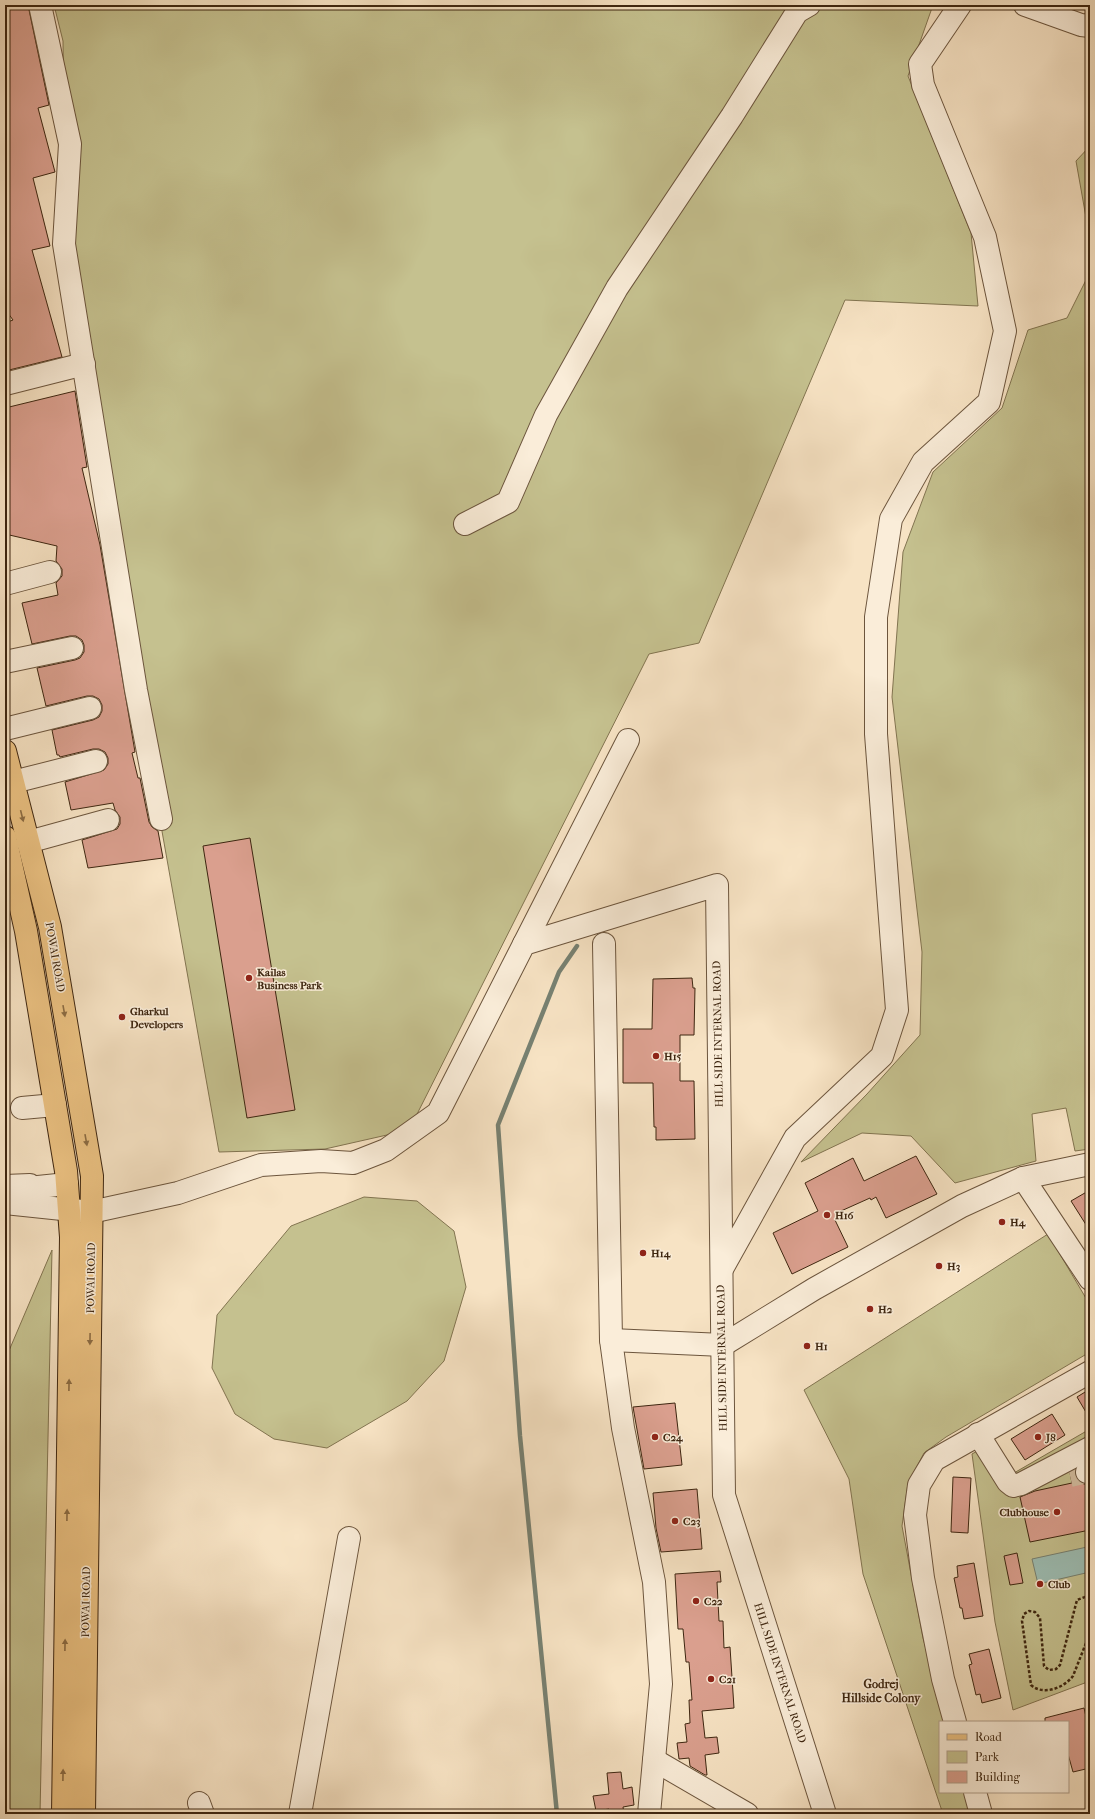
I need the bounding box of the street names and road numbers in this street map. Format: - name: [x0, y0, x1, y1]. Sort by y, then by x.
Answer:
- street label: POWAI ROAD: [42, 921, 68, 993]
- street label: HILL SIDE INTERNAL ROAD: [710, 961, 726, 1107]
- street label: POWAI ROAD: [84, 1243, 98, 1313]
- street label: HILL SIDE INTERNAL ROAD: [714, 1285, 730, 1431]
- street label: POWAI ROAD: [79, 1567, 93, 1637]
- street label: HILL SIDE INTERNAL ROAD: [751, 1601, 809, 1745]

